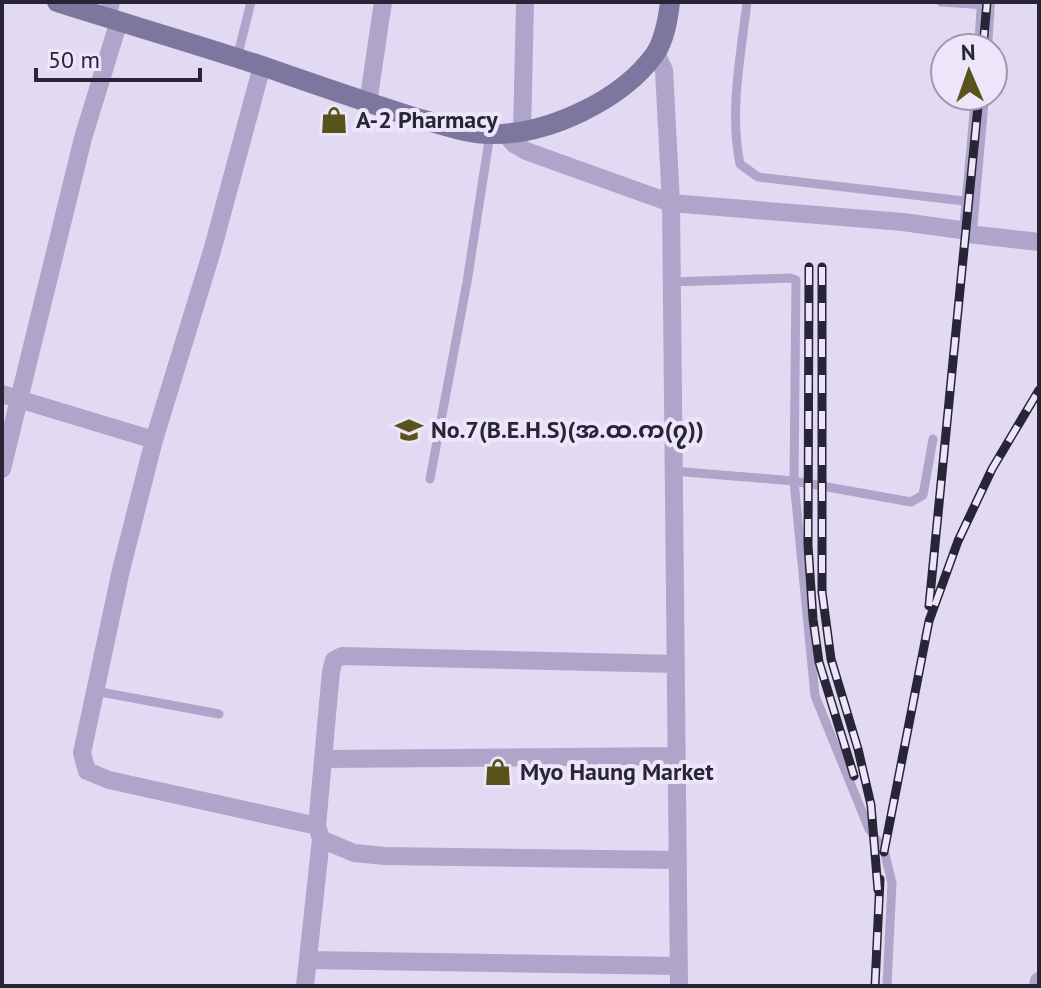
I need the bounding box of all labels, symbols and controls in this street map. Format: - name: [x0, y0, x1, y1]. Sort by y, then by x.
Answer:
- scale bar: [36, 32, 200, 82]
- north arrow: [929, 32, 1009, 112]
- text: N: [961, 38, 976, 66]
- text: 50 m: [48, 44, 100, 75]
- place label: A-2 Pharmacy: [356, 104, 498, 135]
- shop icon: A-2 Pharmacy: [319, 105, 349, 135]
- place label: No.7(B.E.H.S)(အ.ထ.က(၇)): [431, 414, 704, 449]
- school or university icon: No.7(B.E.H.S)(အ.ထ.က(၇)): [394, 415, 424, 445]
- place label: Myo Haung Market: [520, 756, 714, 787]
- shop icon: Myo Haung Market: [483, 757, 513, 787]

